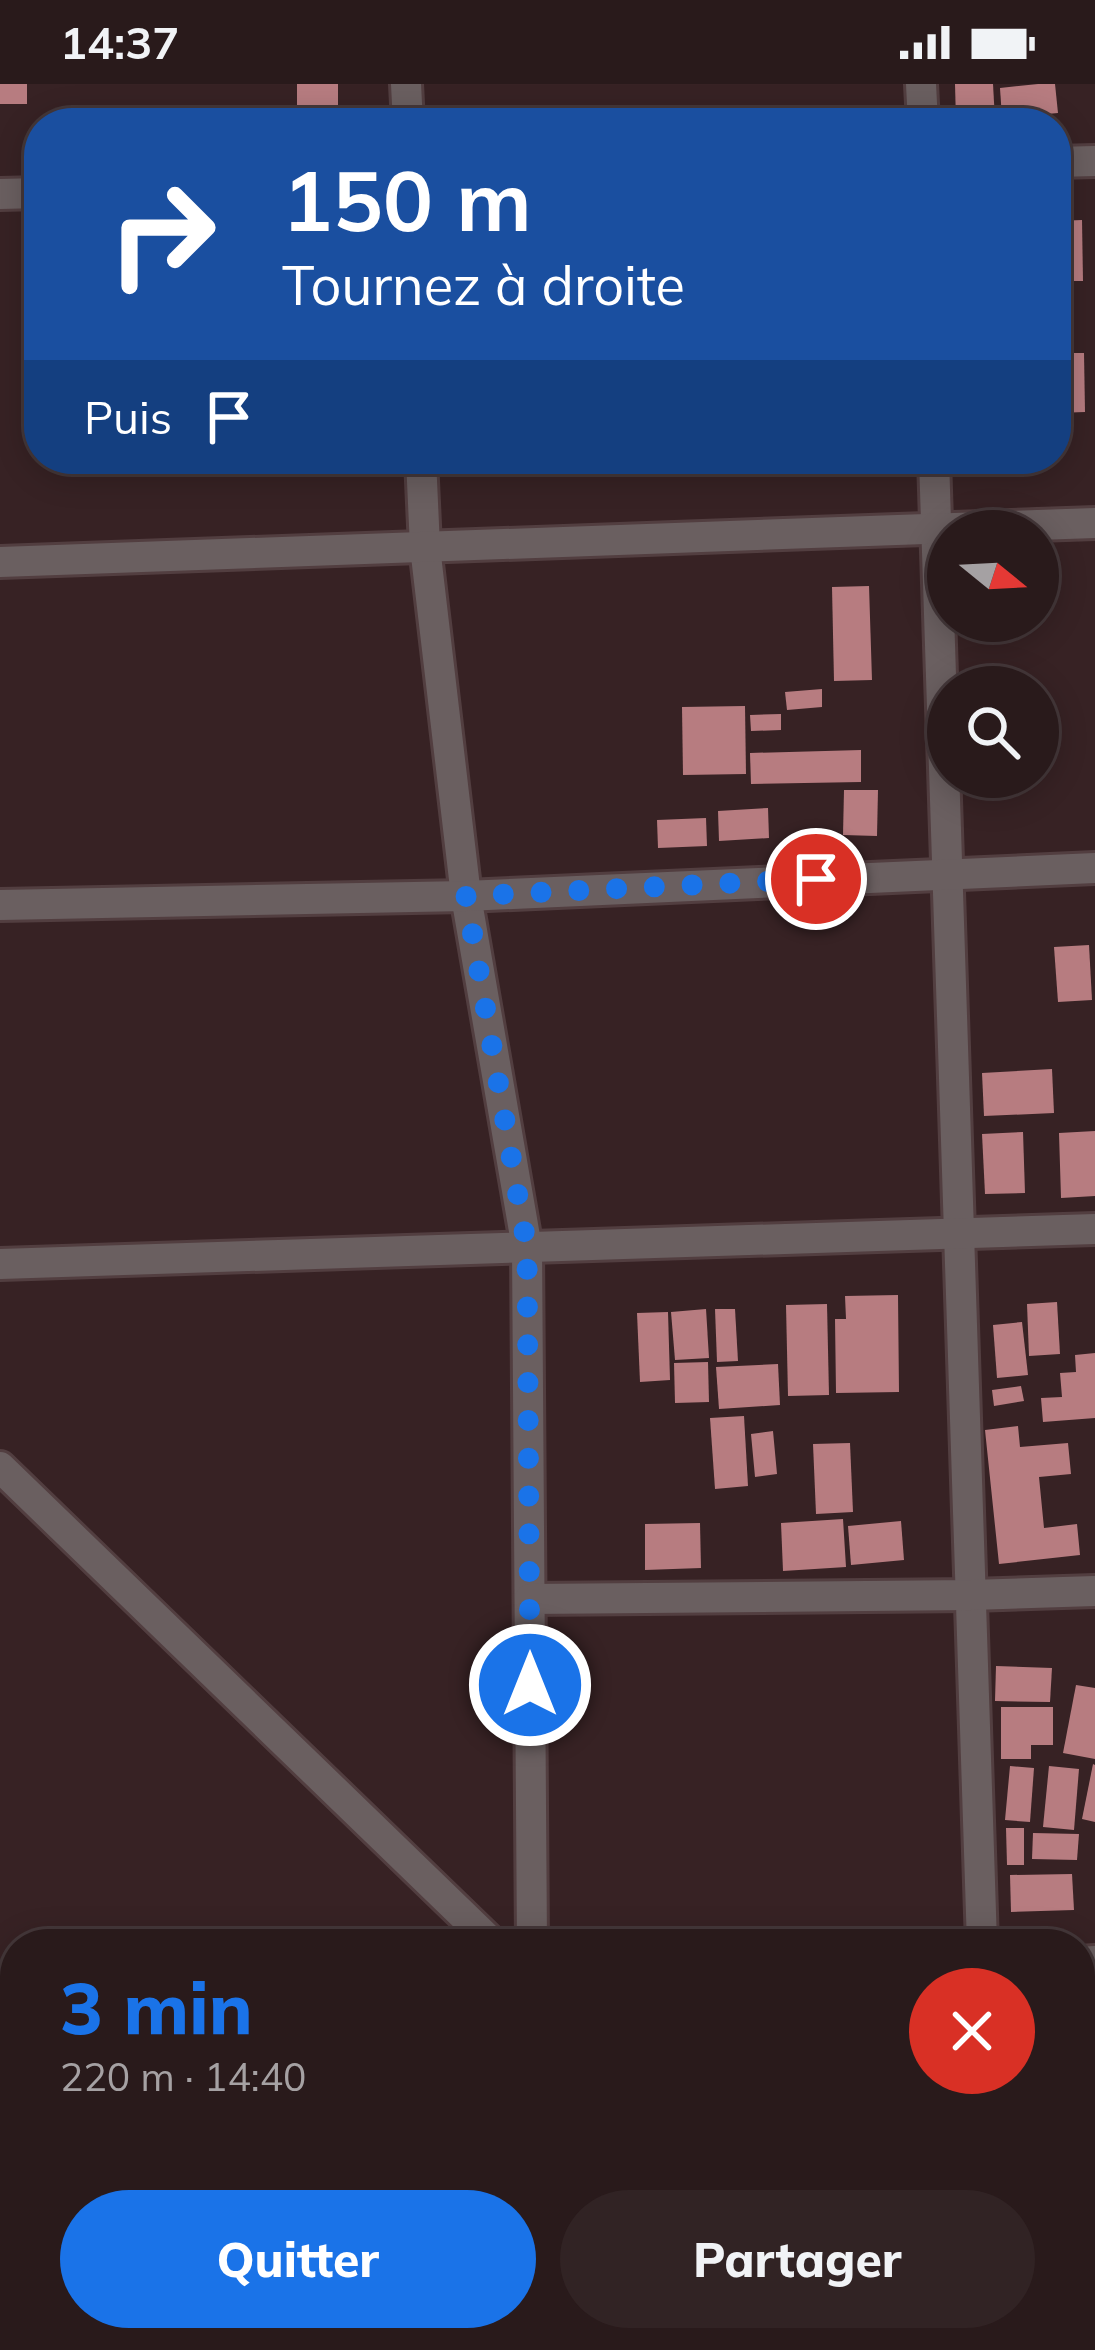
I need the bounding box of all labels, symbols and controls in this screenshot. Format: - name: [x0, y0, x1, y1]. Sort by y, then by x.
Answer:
- text: 14:37: [60, 14, 179, 70]
- text: 150 m: [282, 147, 532, 252]
- icon: right: [84, 156, 240, 312]
- text: Tournez à droite: [282, 251, 685, 319]
- icon: arrive: [196, 384, 262, 450]
- text: Puis: [84, 389, 172, 445]
- north arrow: [927, 510, 1059, 642]
- map controls: [927, 510, 1059, 798]
- button: search: [927, 666, 1059, 798]
- pin: [765, 828, 867, 930]
- icon: arrive: [783, 846, 849, 912]
- position arrow: [467, 1622, 593, 1748]
- text: 3 min: [60, 1962, 253, 2052]
- button: close: [909, 1968, 1035, 2094]
- text: 220 m · 14:40: [60, 2052, 306, 2101]
- button: Quitter: [60, 2190, 536, 2328]
- button: Partager: [560, 2190, 1035, 2328]

